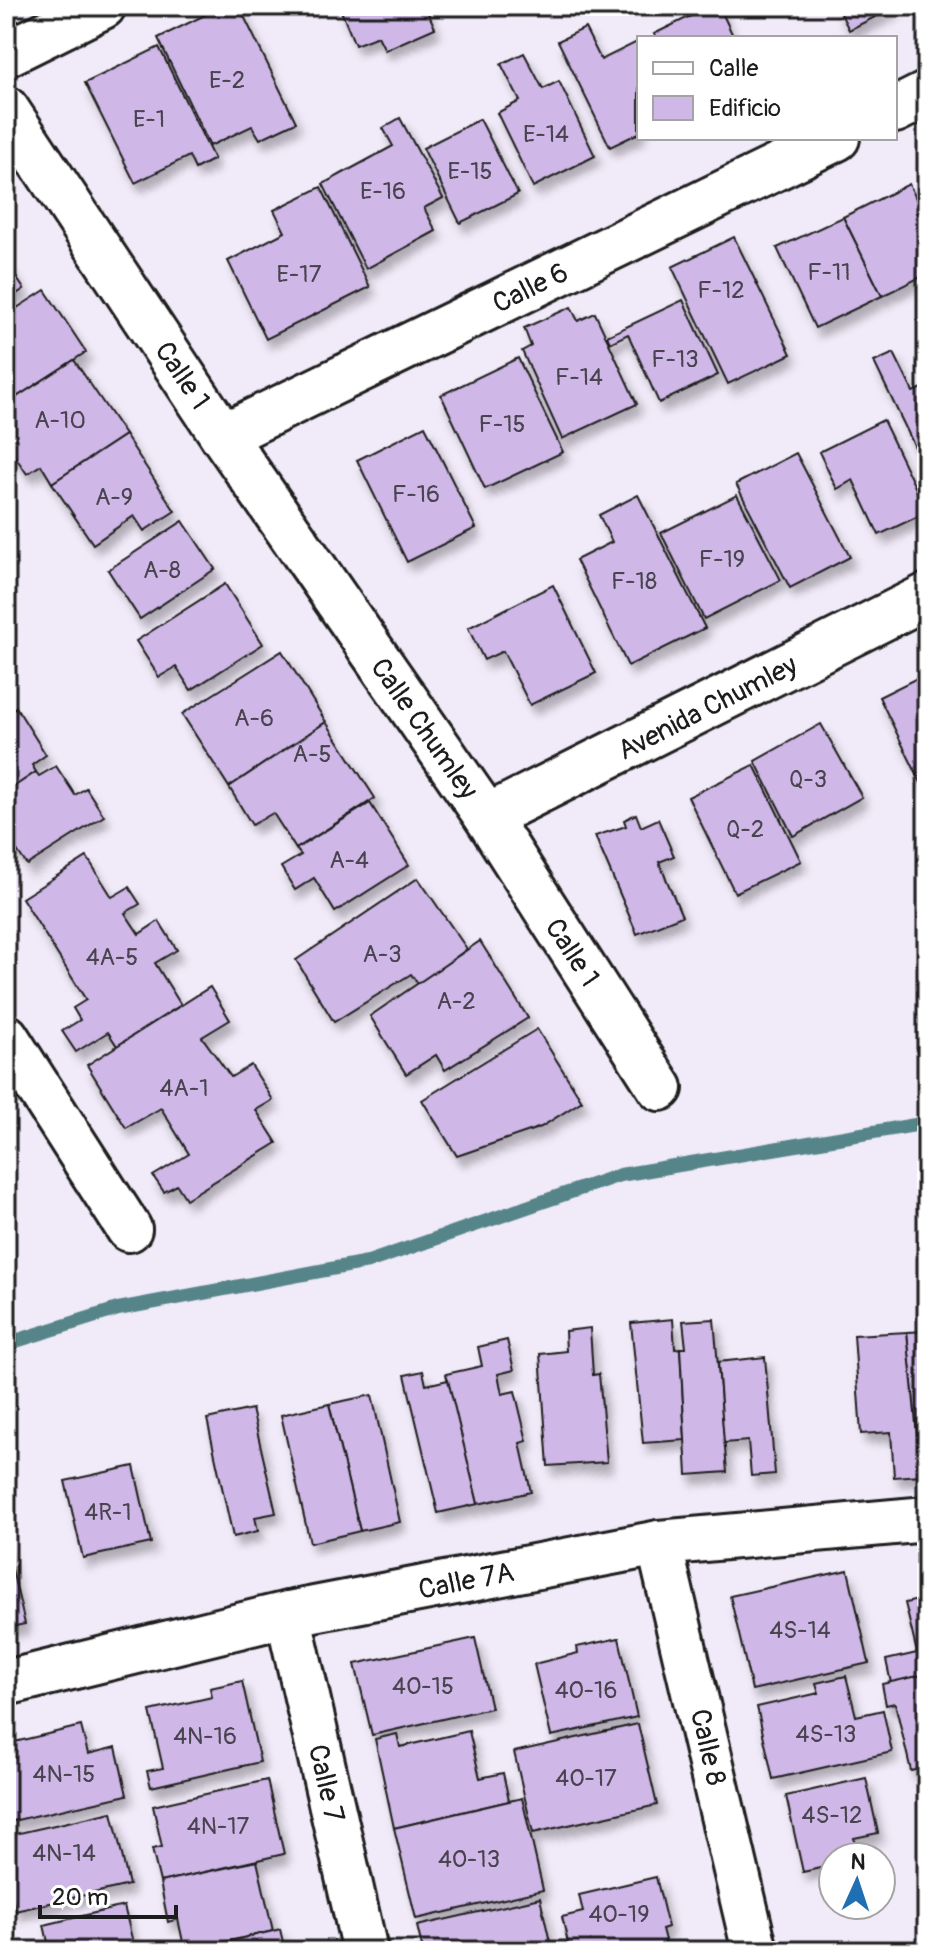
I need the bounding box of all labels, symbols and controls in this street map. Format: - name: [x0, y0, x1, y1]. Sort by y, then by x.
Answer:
- legend: [637, 36, 897, 140]
- text: Calle: [709, 54, 758, 83]
- house number: E-2: [209, 66, 245, 95]
- text: Edificio: [709, 94, 781, 123]
- house number: E-1: [133, 105, 165, 134]
- house number: E-14: [523, 120, 569, 149]
- house number: E-15: [447, 157, 493, 186]
- house number: E-16: [360, 177, 406, 206]
- street label: Calle 6: [487, 255, 574, 322]
- house number: F-11: [807, 258, 851, 287]
- house number: E-17: [277, 260, 322, 289]
- house number: F-12: [697, 276, 745, 305]
- street label: Calle 1: [146, 335, 217, 416]
- house number: F-13: [651, 345, 699, 374]
- house number: F-14: [555, 363, 603, 392]
- house number: A-10: [34, 406, 86, 435]
- house number: F-15: [478, 410, 526, 439]
- house number: F-16: [392, 480, 440, 509]
- house number: A-9: [95, 483, 133, 512]
- house number: F-19: [699, 545, 745, 574]
- house number: A-8: [143, 556, 181, 585]
- house number: F-18: [611, 567, 657, 596]
- street label: Avenida Chumley: [612, 648, 803, 769]
- street label: Calle Chumley: [362, 651, 485, 806]
- house number: A-6: [234, 704, 274, 733]
- house number: A-5: [293, 740, 331, 769]
- house number: Q-3: [789, 765, 827, 794]
- house number: Q-2: [726, 815, 764, 844]
- house number: A-4: [329, 846, 369, 875]
- street label: Calle 1: [537, 912, 607, 994]
- house number: A-3: [362, 940, 402, 969]
- house number: 4A-5: [86, 943, 138, 972]
- house number: A-2: [436, 987, 476, 1016]
- house number: 4A-1: [159, 1074, 209, 1103]
- house number: 4R-1: [84, 1498, 132, 1527]
- street label: Calle 7A: [416, 1555, 517, 1608]
- house number: 4S-14: [769, 1616, 831, 1645]
- house number: 4O-15: [392, 1672, 454, 1701]
- house number: 4O-16: [555, 1676, 617, 1705]
- street label: Calle 8: [682, 1706, 733, 1789]
- house number: 4S-13: [796, 1720, 856, 1749]
- house number: 4N-16: [173, 1722, 237, 1751]
- street label: Calle 7: [300, 1741, 351, 1826]
- house number: 4N-15: [33, 1760, 95, 1789]
- house number: 4O-17: [555, 1764, 617, 1793]
- house number: 4S-12: [802, 1801, 862, 1830]
- house number: 4N-17: [187, 1812, 250, 1841]
- house number: 4N-14: [32, 1839, 96, 1868]
- north arrow: [817, 1841, 897, 1921]
- house number: 4O-13: [438, 1845, 500, 1874]
- text: N: [850, 1848, 866, 1876]
- scale bar: [40, 1869, 176, 1919]
- text: 20 m: [52, 1883, 108, 1912]
- house number: 4O-19: [588, 1900, 650, 1929]

